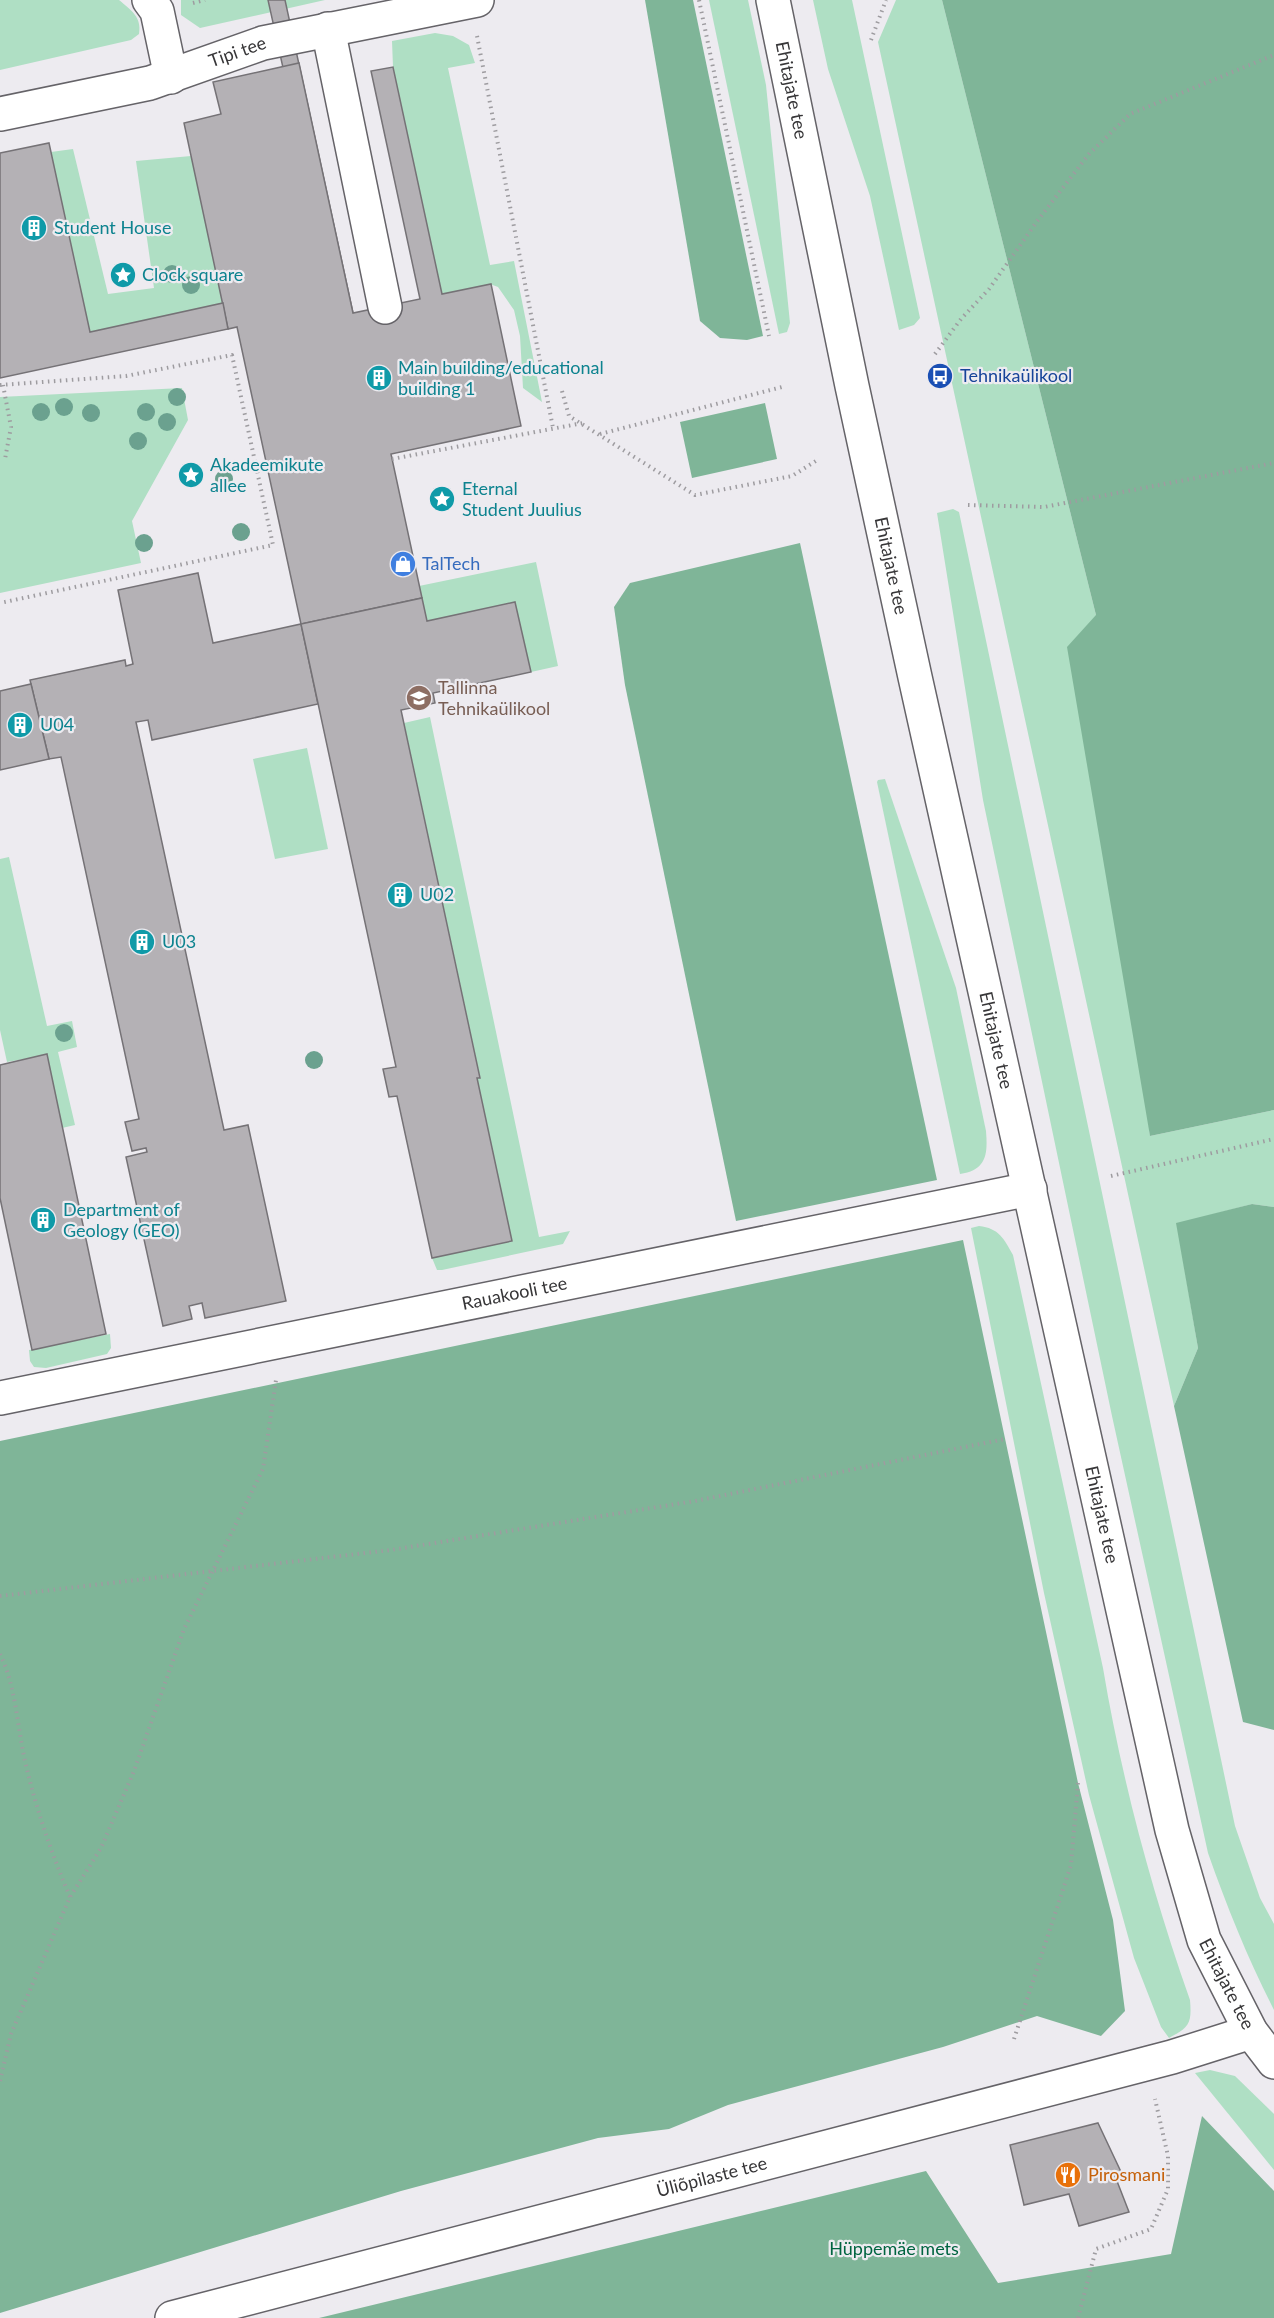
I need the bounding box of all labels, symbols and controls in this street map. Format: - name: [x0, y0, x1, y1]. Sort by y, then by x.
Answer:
- street label: Tipi tee: [206, 31, 269, 71]
- street label: Ehitajate tee: [772, 39, 813, 141]
- building icon: Student House: [19, 213, 49, 243]
- place label: Student House: [54, 216, 171, 238]
- place icon: Clock square: [108, 260, 138, 290]
- place label: Clock square: [142, 263, 243, 285]
- place label: Main building/educational building 1: [398, 356, 604, 399]
- bus stop icon: Tehnikaülikool: [925, 361, 955, 391]
- building icon: Main building/educational building 1: [364, 363, 394, 393]
- place label: Tehnikaülikool: [960, 364, 1072, 386]
- place label: Akadeemikute allee: [210, 453, 324, 496]
- place icon: Akadeemikute allee: [176, 460, 206, 490]
- place label: Eternal Student Juulius: [462, 477, 582, 520]
- place icon: Eternal Student Juulius: [427, 484, 457, 514]
- street label: Ehitajate tee: [871, 515, 913, 616]
- shop icon: TalTech: [388, 549, 418, 579]
- place label: TalTech: [422, 552, 480, 574]
- place label: Tallinna Tehnikaülikool: [438, 676, 550, 719]
- school or university icon: Tallinna Tehnikaülikool: [404, 683, 434, 713]
- building icon: U04: [5, 710, 35, 740]
- place label: U04: [40, 713, 74, 735]
- building icon: U02: [385, 880, 415, 910]
- place label: U02: [420, 883, 454, 905]
- building icon: U03: [127, 927, 157, 957]
- place label: U03: [162, 930, 196, 952]
- street label: Ehitajate tee: [975, 989, 1018, 1091]
- place label: Department of Geology (GEO): [63, 1198, 180, 1241]
- building icon: Department of Geology (GEO): [28, 1205, 58, 1235]
- street label: Rauakooli tee: [460, 1271, 569, 1314]
- street label: Ehitajate tee: [1081, 1464, 1124, 1565]
- street label: Ehitajate tee: [1195, 1934, 1260, 2033]
- street label: Üliõpilaste tee: [654, 2151, 769, 2201]
- restaurant icon: Pirosmani: [1053, 2160, 1083, 2190]
- place label: Pirosmani: [1088, 2163, 1165, 2185]
- park label: Hüppemäe mets: [829, 2237, 959, 2259]

